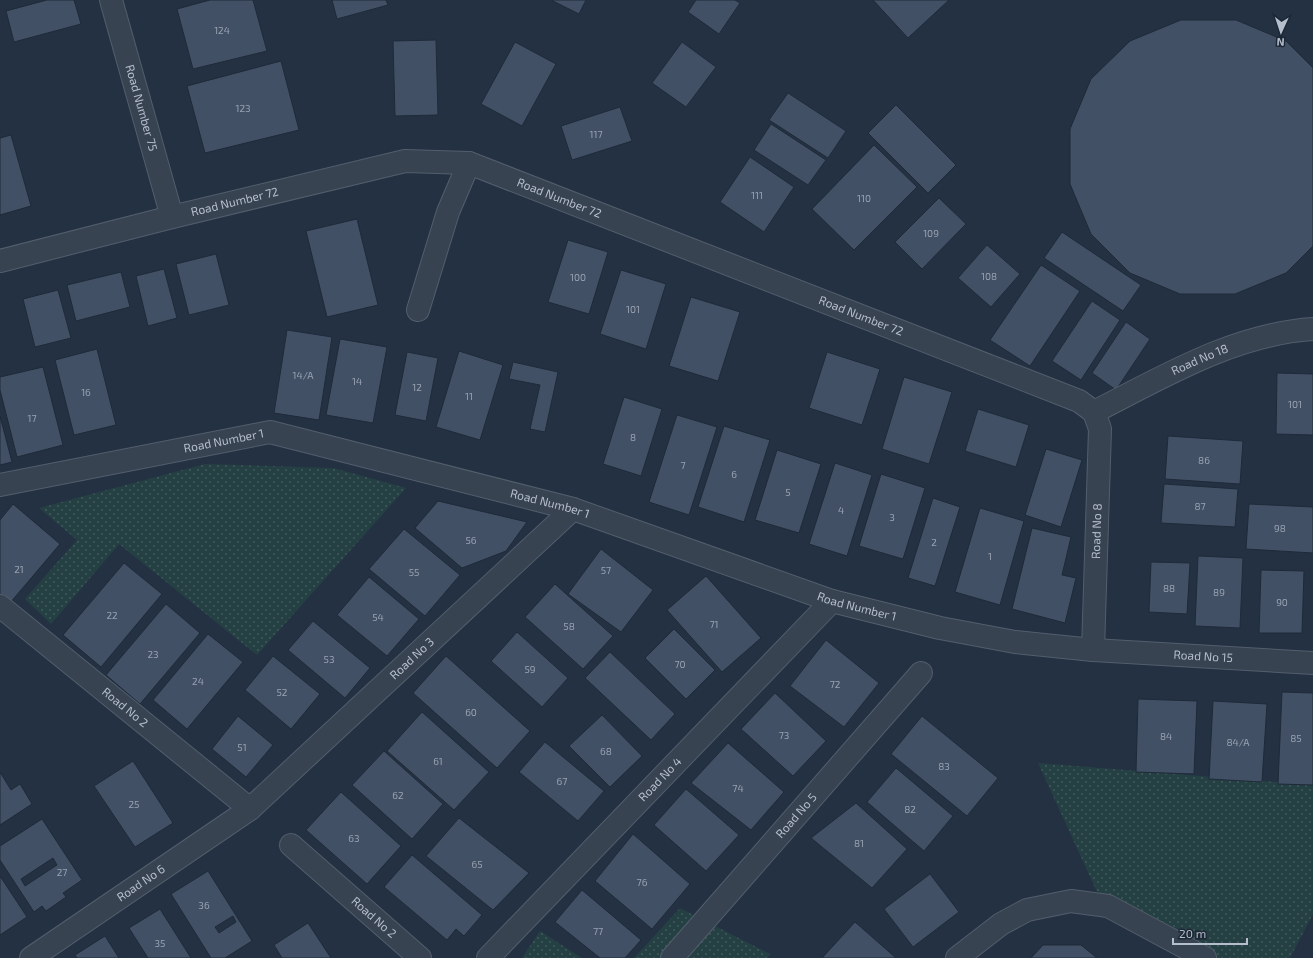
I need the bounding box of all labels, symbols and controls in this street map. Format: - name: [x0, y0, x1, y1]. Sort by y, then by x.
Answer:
- north arrow: [1261, 12, 1301, 52]
- house number: 124: [214, 24, 230, 36]
- text: N: [1276, 36, 1285, 49]
- street label: Road Number 75: [123, 63, 161, 152]
- house number: 123: [235, 102, 251, 114]
- house number: 117: [589, 128, 603, 140]
- street label: Road Number 72: [515, 174, 604, 220]
- street label: Road Number 72: [189, 184, 280, 218]
- house number: 111: [751, 189, 763, 201]
- house number: 110: [857, 192, 871, 204]
- house number: 109: [923, 227, 939, 239]
- house number: 108: [981, 270, 997, 282]
- house number: 100: [570, 271, 586, 283]
- street label: Road Number 72: [817, 292, 906, 338]
- house number: 101: [626, 303, 640, 315]
- street label: Road No 18: [1169, 341, 1230, 377]
- house number: 14/A: [293, 369, 314, 381]
- house number: 14: [352, 375, 362, 387]
- house number: 12: [412, 381, 422, 393]
- house number: 16: [81, 386, 91, 398]
- house number: 11: [465, 390, 473, 402]
- house number: 101: [1288, 398, 1302, 410]
- house number: 17: [27, 412, 37, 424]
- street label: Road Number 1: [182, 425, 265, 455]
- house number: 8: [630, 431, 636, 443]
- house number: 86: [1198, 454, 1210, 466]
- house number: 7: [680, 459, 686, 471]
- house number: 6: [731, 468, 737, 480]
- street label: Road Number 1: [509, 485, 592, 520]
- house number: 5: [785, 486, 791, 498]
- house number: 87: [1194, 500, 1206, 512]
- street label: Road No 8: [1088, 503, 1104, 559]
- house number: 4: [838, 504, 844, 516]
- house number: 3: [889, 511, 895, 523]
- house number: 98: [1274, 522, 1286, 534]
- house number: 56: [465, 534, 477, 546]
- house number: 2: [931, 536, 937, 548]
- house number: 1: [988, 550, 992, 562]
- house number: 21: [14, 563, 24, 575]
- house number: 57: [601, 564, 611, 576]
- house number: 55: [409, 566, 419, 578]
- house number: 88: [1163, 582, 1175, 594]
- house number: 89: [1213, 586, 1225, 598]
- street label: Road Number 1: [815, 588, 898, 623]
- house number: 90: [1276, 596, 1288, 608]
- house number: 22: [106, 609, 118, 621]
- house number: 54: [372, 611, 384, 623]
- house number: 71: [709, 618, 719, 630]
- house number: 58: [563, 620, 575, 632]
- street label: Road No 3: [386, 634, 436, 682]
- street label: Road No 15: [1173, 647, 1233, 664]
- house number: 23: [147, 648, 159, 660]
- house number: 53: [324, 653, 334, 665]
- house number: 70: [674, 658, 686, 670]
- house number: 59: [524, 663, 536, 675]
- house number: 24: [192, 675, 204, 687]
- house number: 72: [830, 678, 841, 690]
- street label: Road No 2: [100, 684, 152, 730]
- house number: 52: [277, 686, 288, 698]
- house number: 60: [465, 706, 477, 718]
- house number: 73: [779, 729, 789, 741]
- house number: 84: [1160, 730, 1172, 742]
- house number: 85: [1290, 732, 1302, 744]
- house number: 84/A: [1226, 736, 1250, 748]
- house number: 51: [237, 741, 247, 753]
- house number: 68: [600, 745, 612, 757]
- street label: Road No 4: [635, 754, 684, 804]
- house number: 61: [433, 755, 443, 767]
- house number: 83: [938, 760, 950, 772]
- house number: 67: [557, 775, 567, 787]
- house number: 74: [732, 782, 744, 794]
- house number: 62: [392, 789, 404, 801]
- street label: Road No 5: [772, 790, 819, 840]
- house number: 25: [129, 798, 139, 810]
- house number: 82: [904, 803, 916, 815]
- house number: 63: [348, 832, 360, 844]
- house number: 81: [854, 837, 864, 849]
- house number: 65: [471, 858, 483, 870]
- street label: Road No 6: [114, 861, 167, 904]
- house number: 27: [57, 866, 67, 878]
- house number: 76: [637, 876, 648, 888]
- street label: Road No 2: [349, 893, 400, 940]
- house number: 36: [198, 899, 210, 911]
- scale bar: [1173, 920, 1247, 946]
- house number: 77: [593, 925, 603, 937]
- text: 20 m: [1179, 926, 1206, 940]
- house number: 35: [155, 937, 165, 949]

